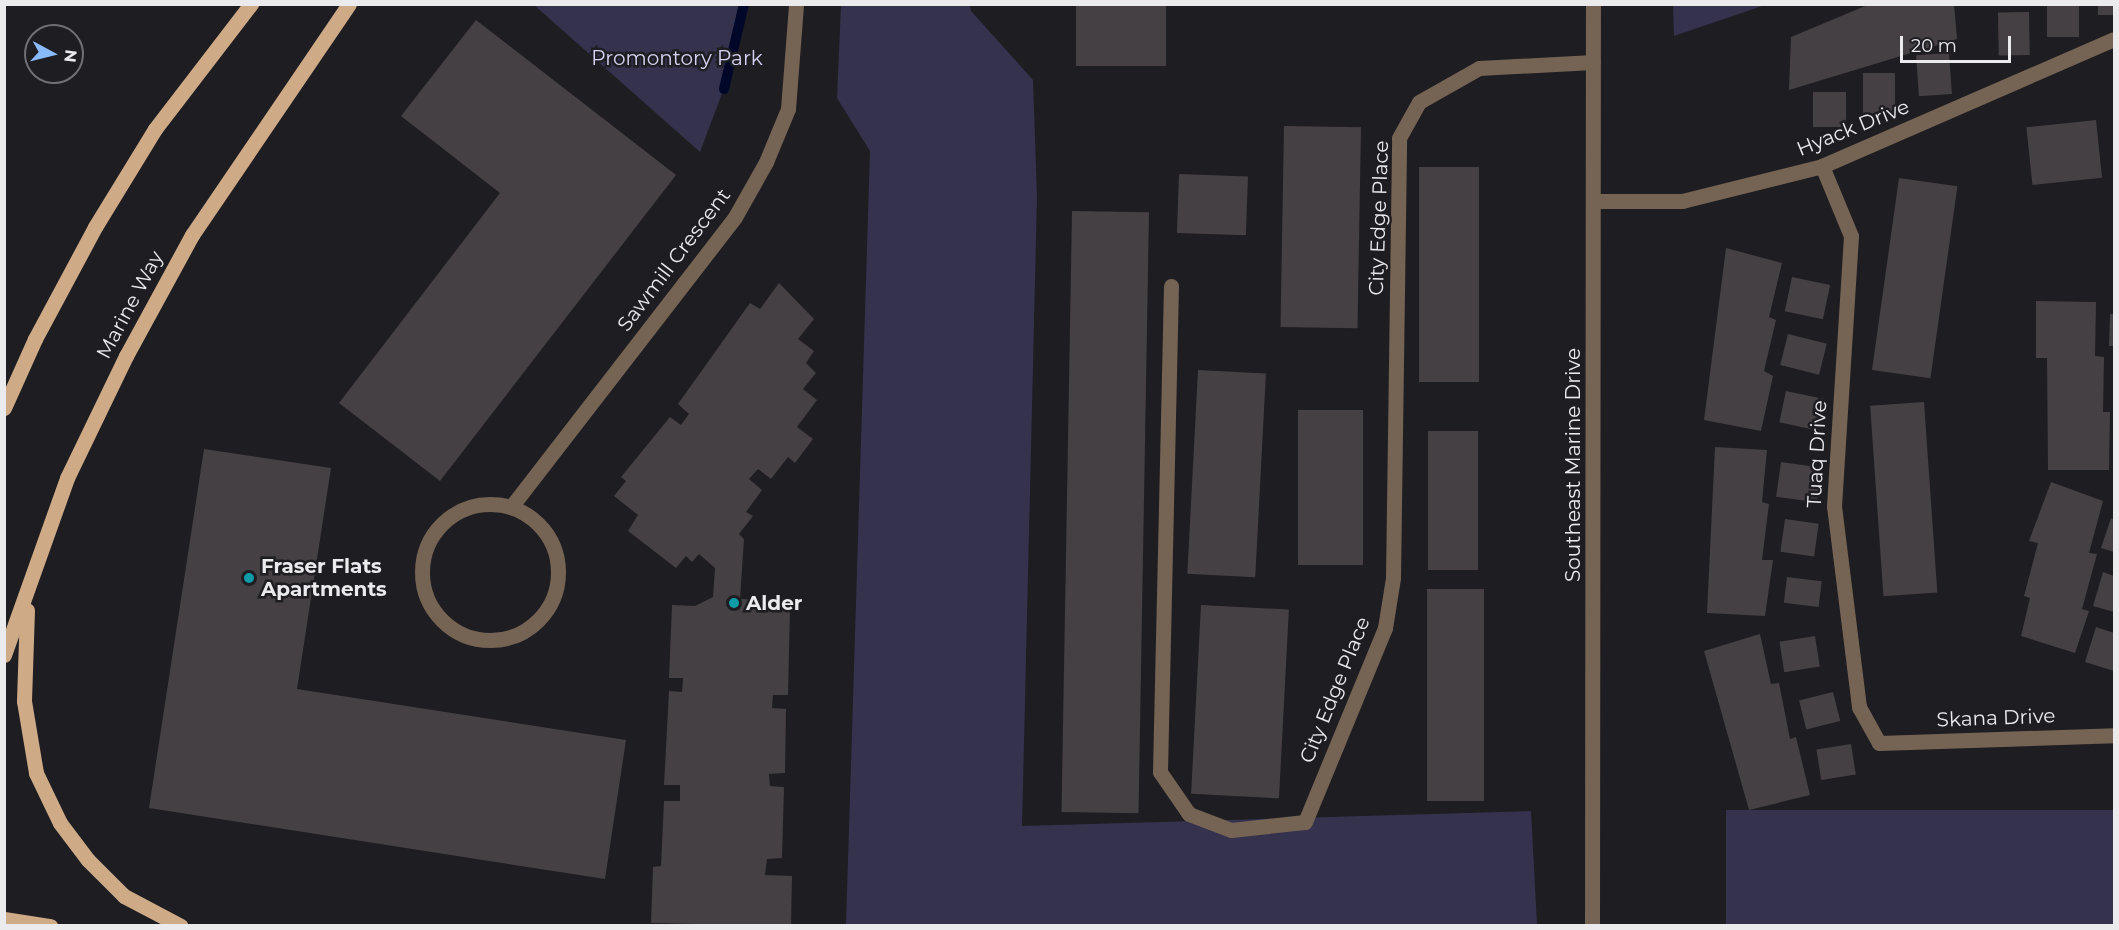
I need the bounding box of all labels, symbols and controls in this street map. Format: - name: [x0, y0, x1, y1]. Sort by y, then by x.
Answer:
- north arrow: [24, 24, 84, 84]
- scale bar: [1903, 24, 2014, 62]
- text: 20 m: [1911, 35, 1957, 57]
- park label: Promontory Park: [591, 46, 763, 70]
- text: N: [60, 48, 81, 64]
- street label: Hyack Drive: [1793, 95, 1913, 161]
- street label: City Edge Place: [1364, 140, 1394, 296]
- street label: Sawmill Crescent: [612, 184, 736, 336]
- street label: Marine Way: [92, 247, 168, 363]
- street label: Southeast Marine Drive: [1561, 348, 1585, 582]
- street label: Tuaq Drive: [1802, 400, 1832, 508]
- place label: Fraser Flats Apartments: [261, 554, 387, 601]
- marker: Fraser Flats Apartments: [242, 571, 256, 585]
- place label: Alder: [746, 591, 802, 615]
- marker: Alder: [727, 596, 741, 610]
- street label: City Edge Place: [1295, 613, 1375, 767]
- street label: Skana Drive: [1936, 704, 2056, 732]

